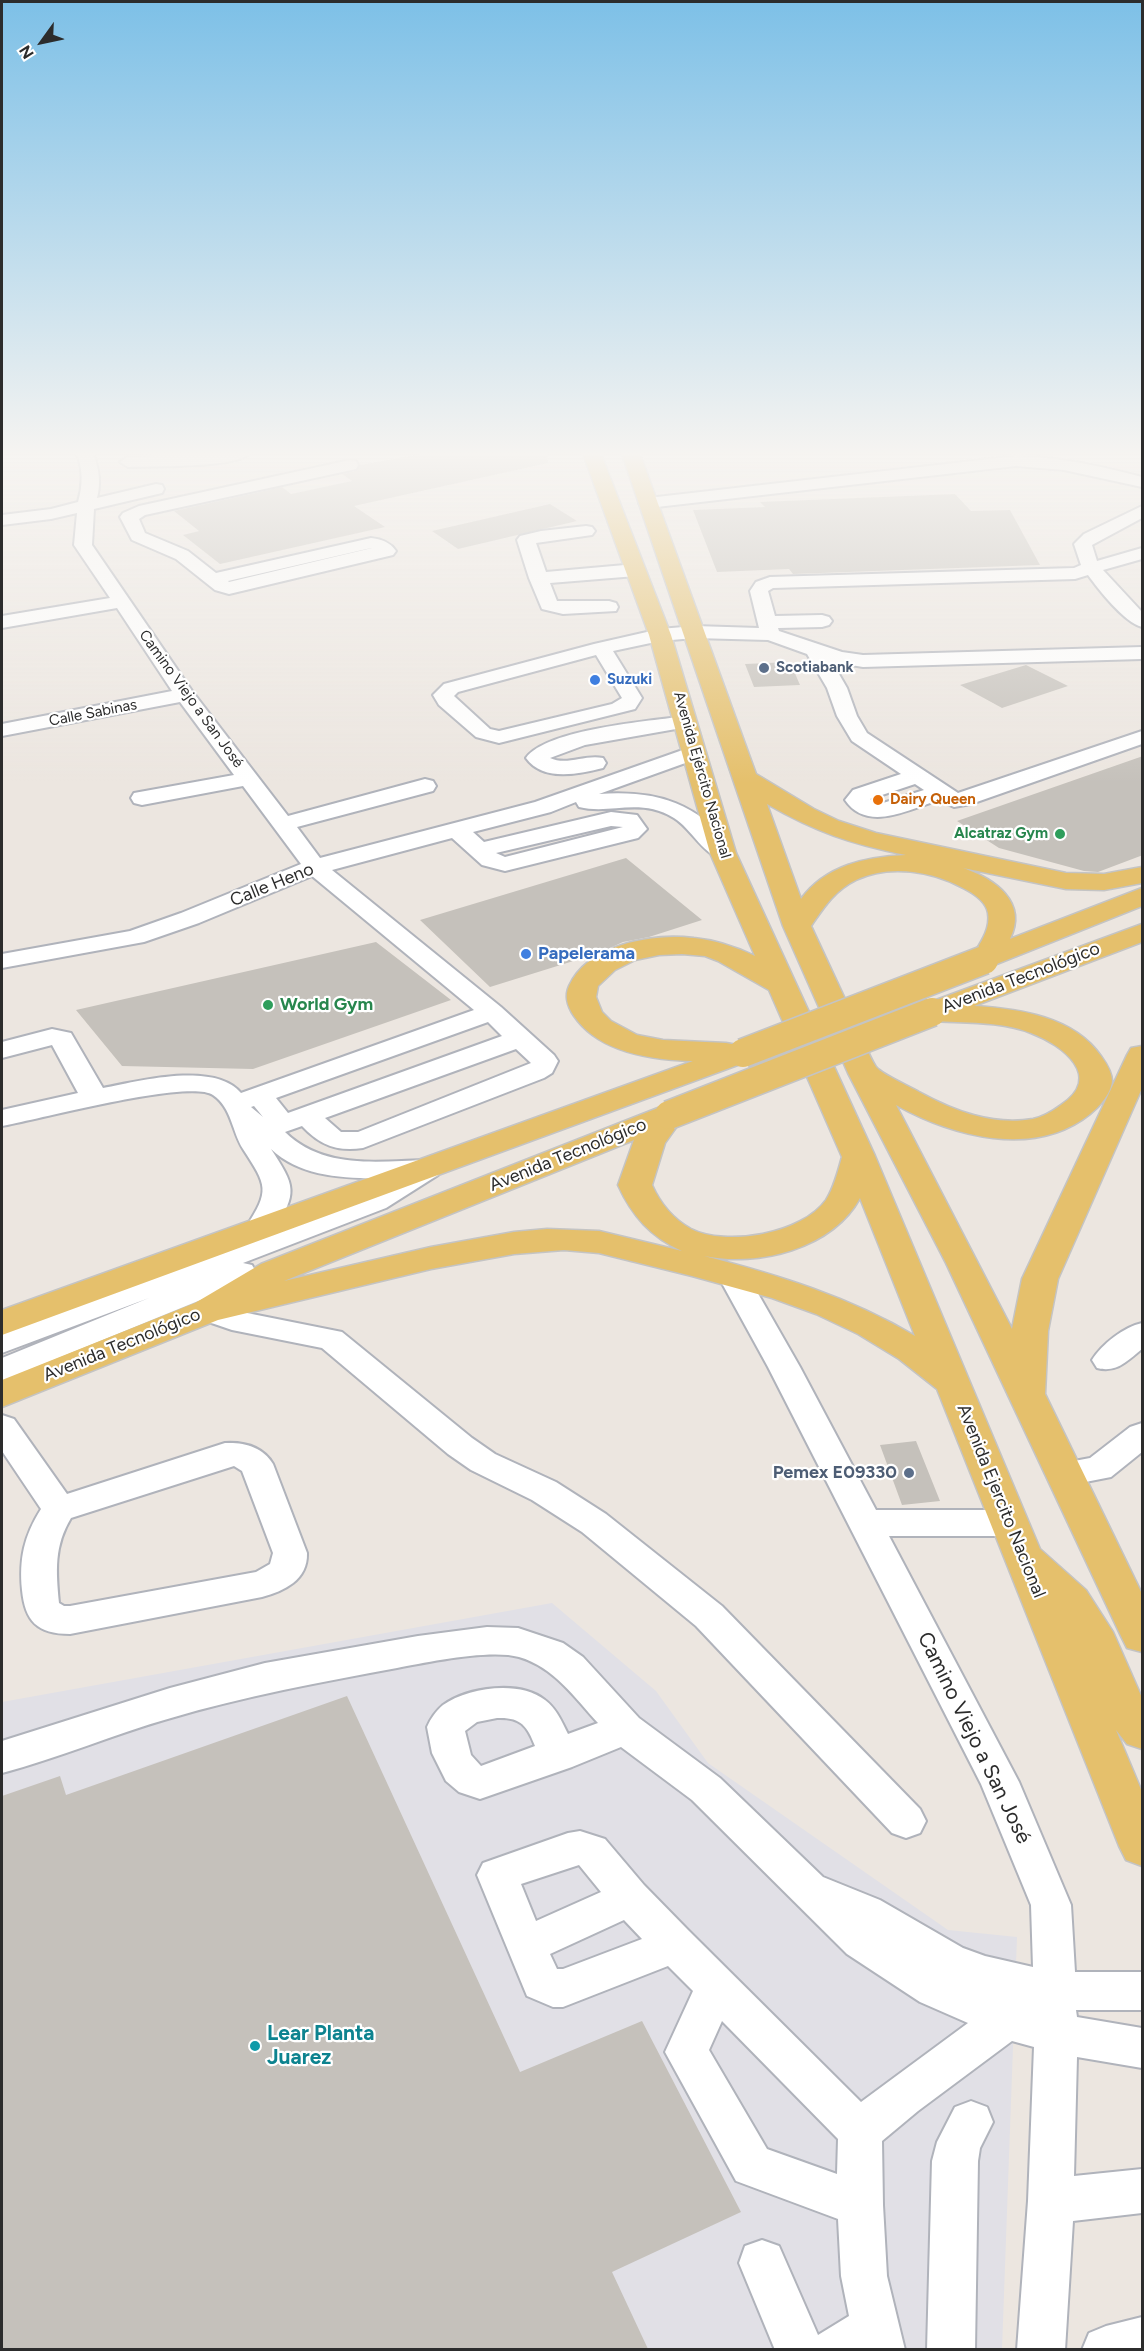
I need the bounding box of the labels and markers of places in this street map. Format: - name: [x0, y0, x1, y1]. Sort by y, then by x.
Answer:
- place label: Scotiabank: [776, 659, 853, 677]
- marker: Scotiabank: [757, 661, 771, 675]
- place label: Suzuki: [607, 671, 652, 689]
- marker: Suzuki: [588, 673, 602, 687]
- place label: Dairy Queen: [890, 791, 976, 809]
- marker: Dairy Queen: [871, 793, 885, 807]
- place label: Alcatraz Gym: [954, 825, 1048, 843]
- marker: Alcatraz Gym: [1053, 827, 1067, 841]
- place label: Papelerama: [538, 943, 635, 965]
- marker: Papelerama: [519, 947, 533, 961]
- place label: World Gym: [280, 994, 373, 1016]
- marker: World Gym: [261, 998, 275, 1012]
- place label: Pemex E09330: [773, 1462, 897, 1484]
- marker: Pemex E09330: [902, 1466, 916, 1480]
- place label: Lear Planta Juarez: [267, 2021, 374, 2071]
- marker: Lear Planta Juarez: [248, 2039, 262, 2053]

